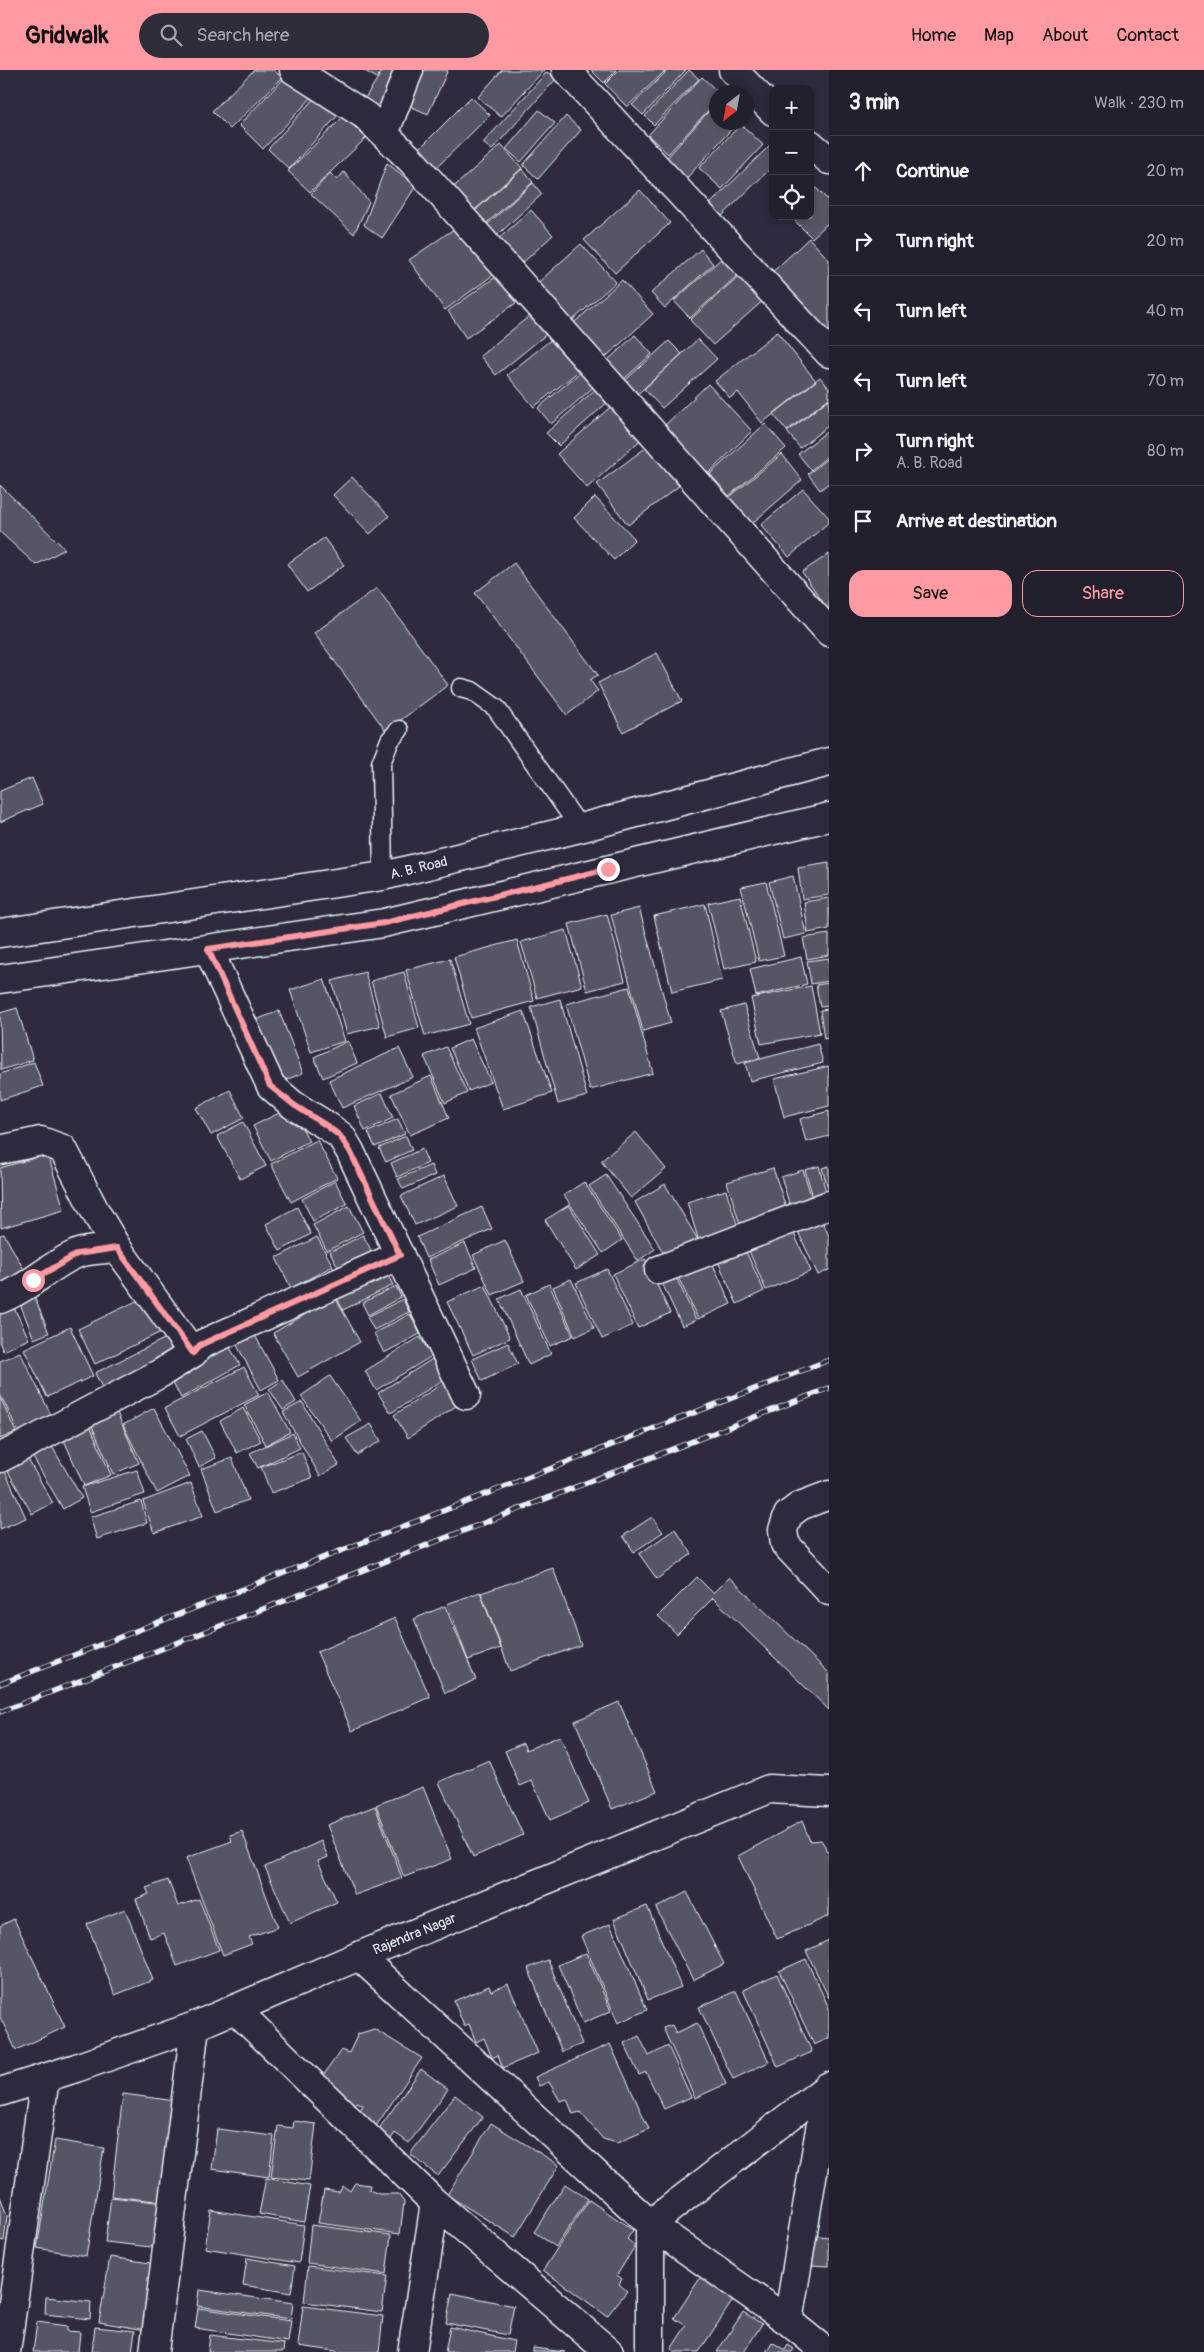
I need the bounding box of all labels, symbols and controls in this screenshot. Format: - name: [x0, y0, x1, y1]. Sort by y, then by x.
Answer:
- search box: [139, 13, 489, 58]
- text: Gridwalk: [25, 21, 109, 50]
- icon: search: [157, 21, 185, 49]
- text: Search here: [197, 23, 289, 47]
- text: Home: [911, 24, 956, 47]
- text: Map: [984, 24, 1014, 47]
- text: About: [1042, 24, 1088, 47]
- text: Contact: [1116, 24, 1179, 47]
- north arrow: [709, 85, 754, 130]
- map controls: [769, 85, 814, 220]
- button: +: [769, 85, 814, 130]
- text: 3 min: [849, 89, 899, 116]
- text: Walk · 230 m: [1094, 93, 1184, 113]
- button: −: [769, 130, 814, 175]
- icon: ahead: [849, 157, 877, 185]
- text: Continue: [896, 159, 969, 183]
- text: 20 m: [1146, 161, 1184, 181]
- button: locate: [769, 175, 814, 220]
- icon: right: [849, 227, 877, 255]
- text: Turn right: [896, 229, 974, 253]
- text: 20 m: [1146, 231, 1184, 251]
- icon: left: [849, 297, 877, 325]
- text: Turn left: [896, 299, 966, 323]
- text: 40 m: [1146, 301, 1184, 321]
- icon: left: [849, 367, 877, 395]
- text: Turn left: [896, 369, 966, 393]
- text: 70 m: [1147, 371, 1184, 391]
- text: Turn right: [896, 429, 974, 453]
- icon: right: [849, 437, 877, 465]
- text: 80 m: [1147, 441, 1184, 461]
- text: A. B. Road: [896, 453, 963, 473]
- icon: arrive: [849, 507, 877, 535]
- text: Arrive at destination: [896, 509, 1057, 533]
- button: Save: [849, 570, 1012, 617]
- button: Share: [1022, 570, 1184, 617]
- street label: A. B. Road: [388, 852, 449, 882]
- route end: [597, 858, 620, 881]
- route start: [22, 1269, 45, 1292]
- street label: Rajendra Nagar: [370, 1909, 459, 1958]

